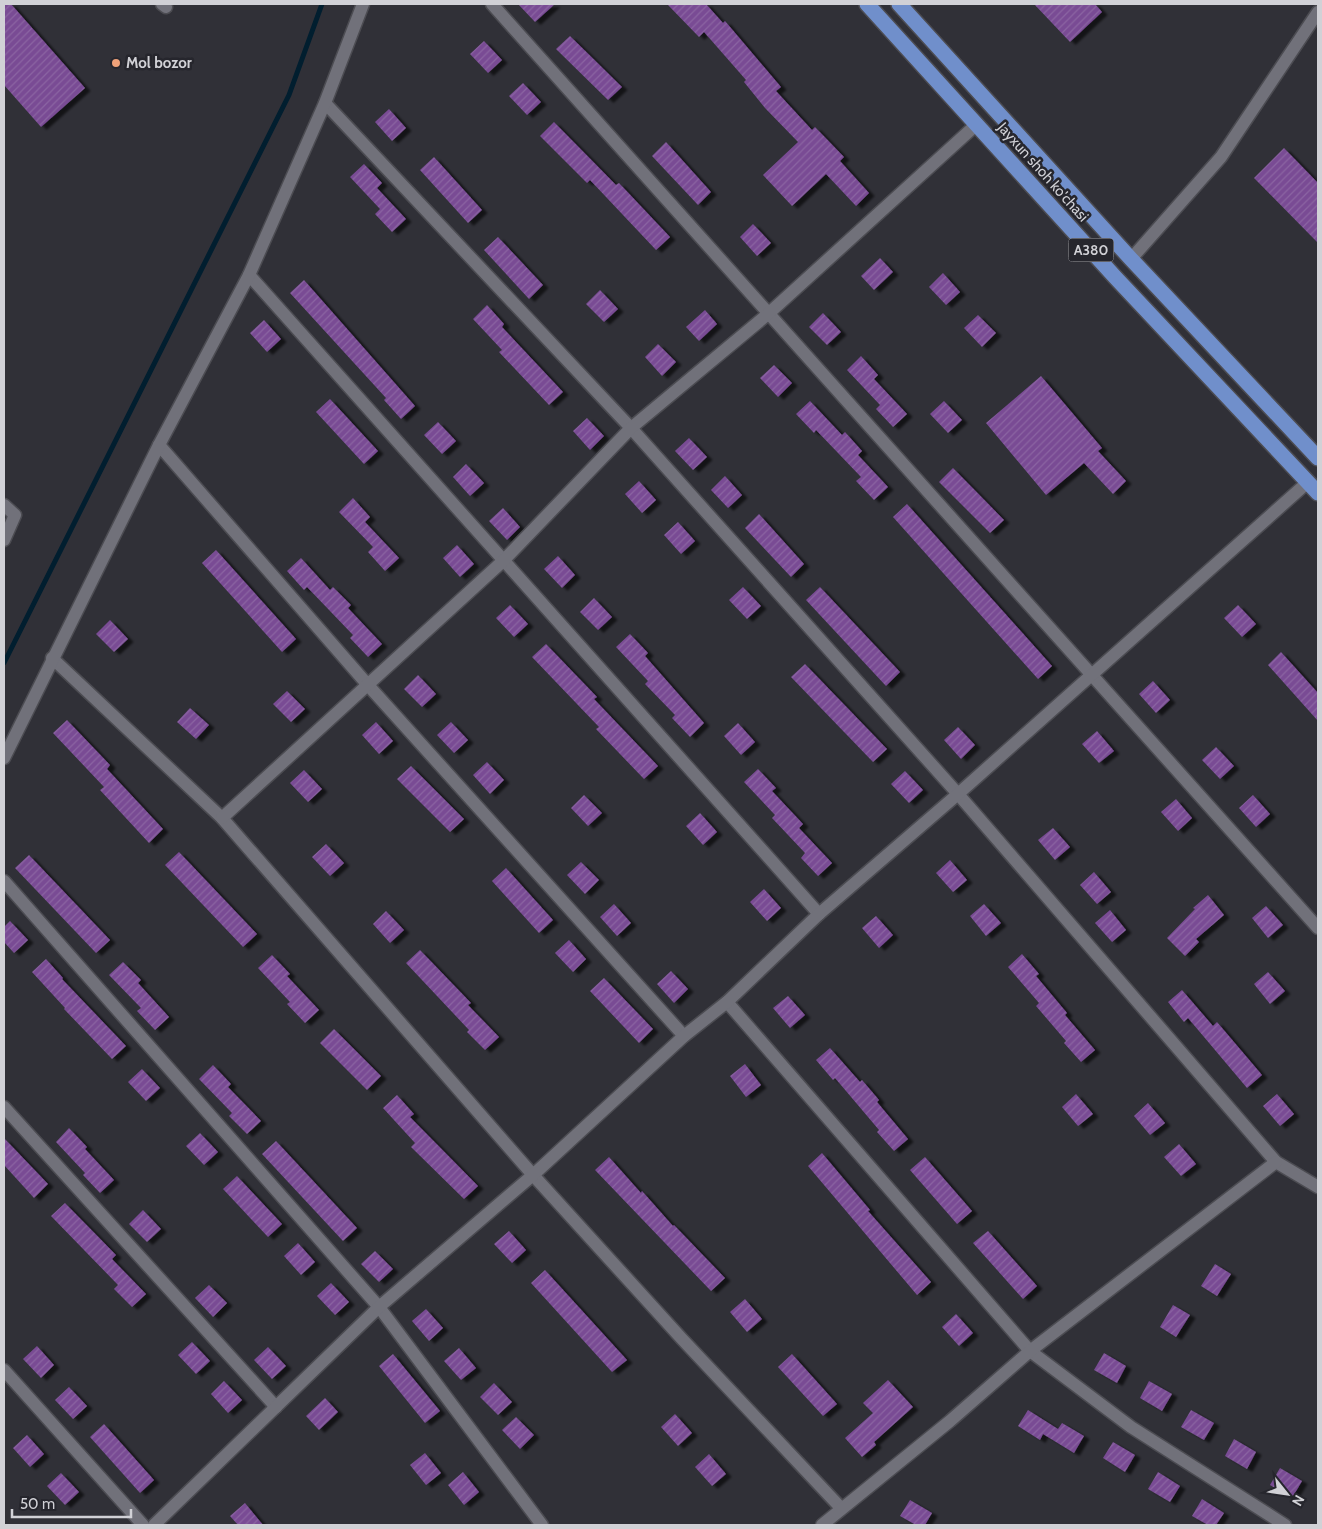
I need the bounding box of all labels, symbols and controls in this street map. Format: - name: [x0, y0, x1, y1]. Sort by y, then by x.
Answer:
- place label: Mol bozor: [126, 54, 192, 72]
- marker: Mol bozor: [110, 57, 122, 69]
- street label: Jayxun shoh ko'chasi: [993, 118, 1092, 225]
- road number: A380: [1068, 238, 1114, 262]
- north arrow: [1262, 1469, 1312, 1519]
- scale bar: [12, 1486, 131, 1518]
- text: N: [1288, 1492, 1309, 1509]
- text: 50 m: [20, 1495, 55, 1513]

